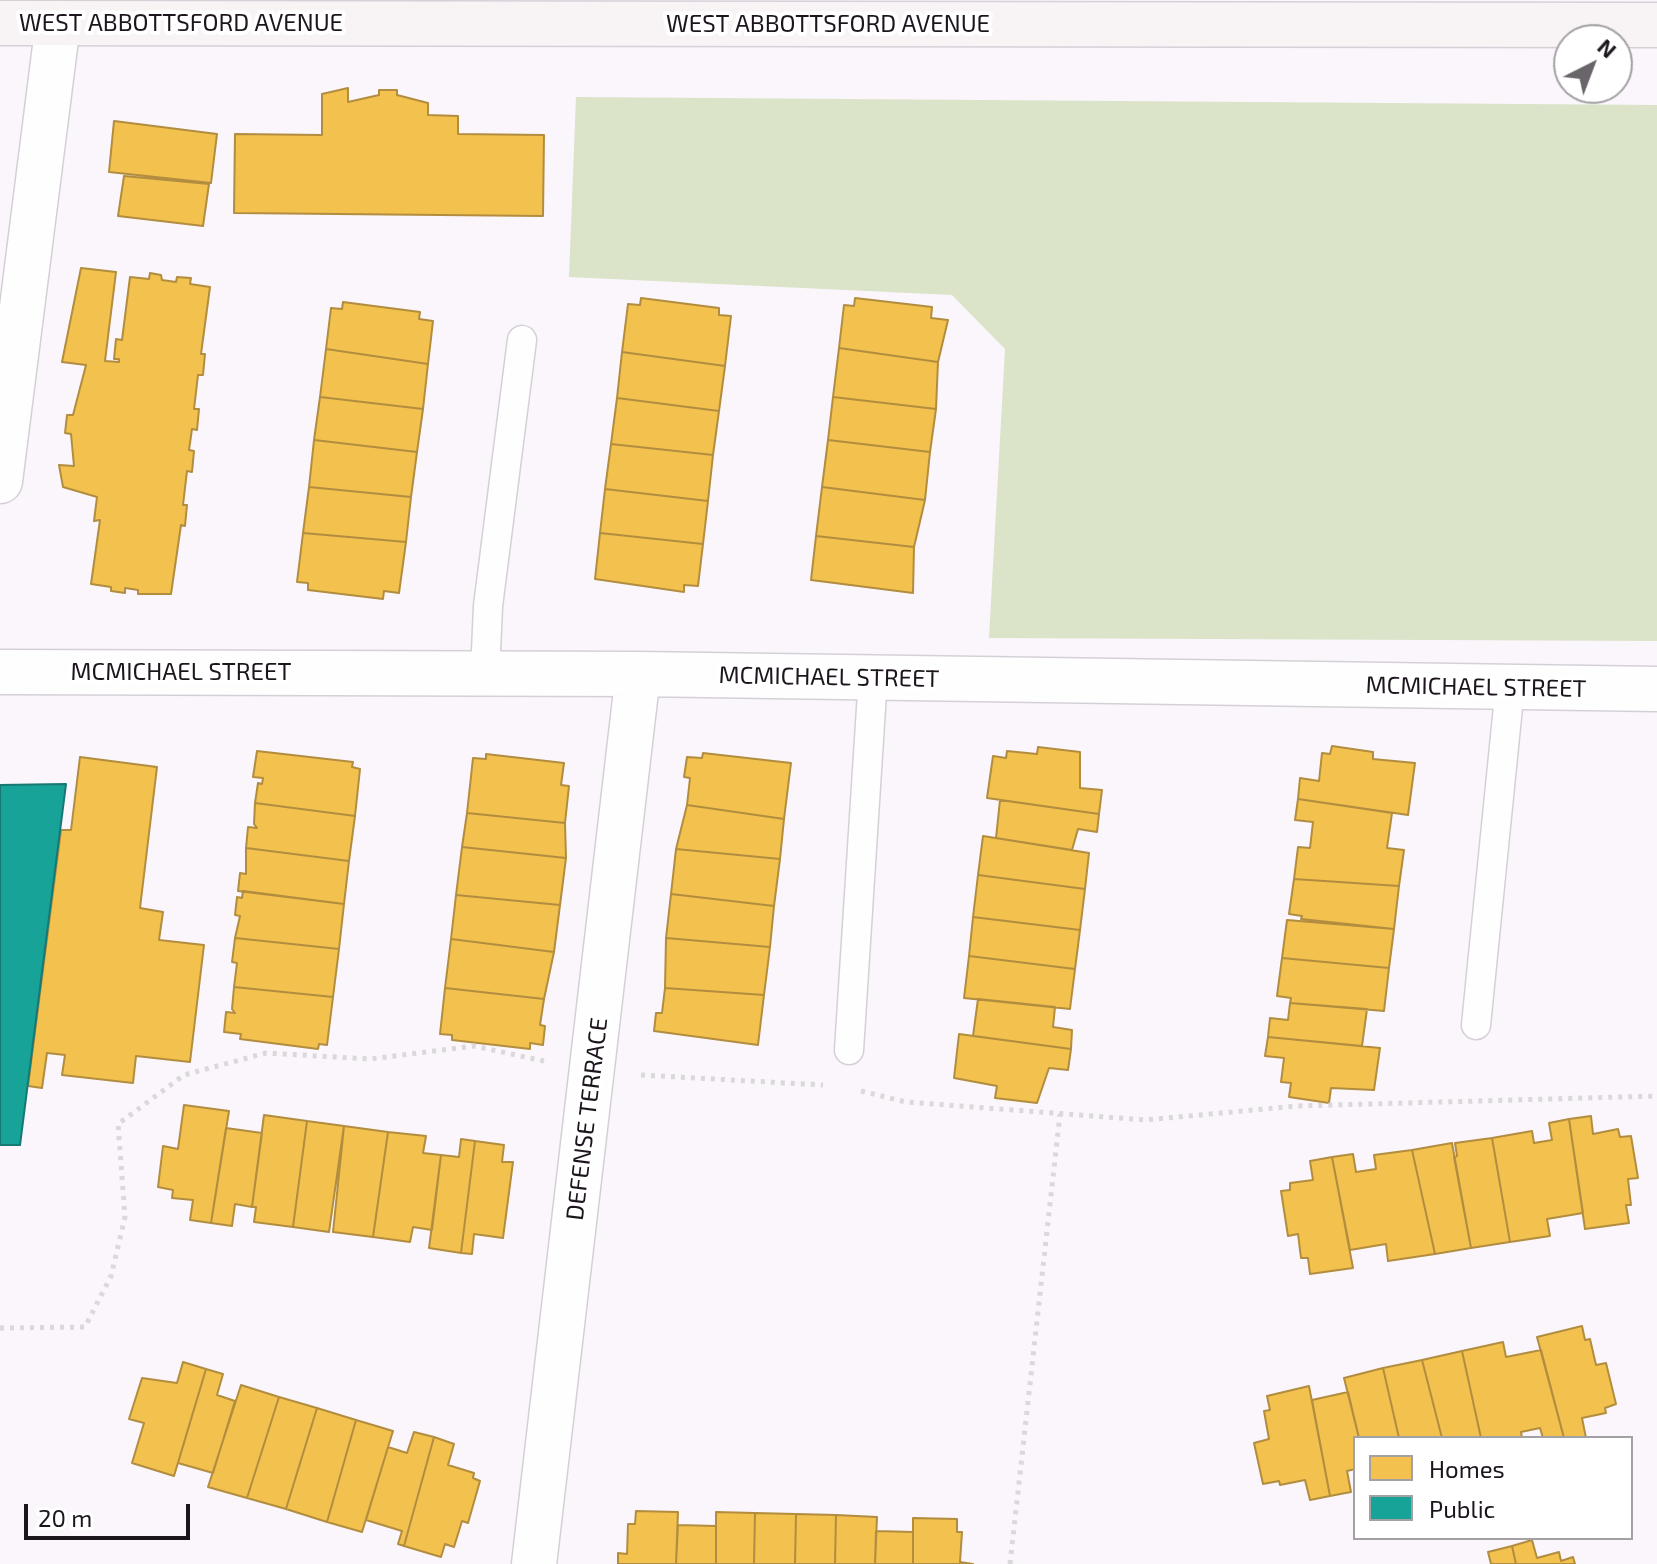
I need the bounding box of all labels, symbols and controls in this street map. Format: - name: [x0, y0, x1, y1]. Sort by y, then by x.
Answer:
- street label: WEST ABBOTTSFORD AVENUE: [19, 9, 343, 37]
- street label: WEST ABBOTTSFORD AVENUE: [666, 10, 990, 38]
- north arrow: [1553, 24, 1633, 104]
- text: N: [1593, 33, 1622, 63]
- street label: MCMICHAEL STREET: [71, 658, 291, 686]
- street label: MCMICHAEL STREET: [718, 661, 940, 693]
- street label: MCMICHAEL STREET: [1365, 671, 1587, 703]
- street label: DEFENSE TERRACE: [560, 1016, 614, 1222]
- legend: [1353, 1436, 1633, 1540]
- text: Homes: [1429, 1454, 1505, 1483]
- scale bar: [28, 1488, 194, 1538]
- text: Public: [1429, 1494, 1495, 1523]
- text: 20 m: [38, 1503, 92, 1532]

